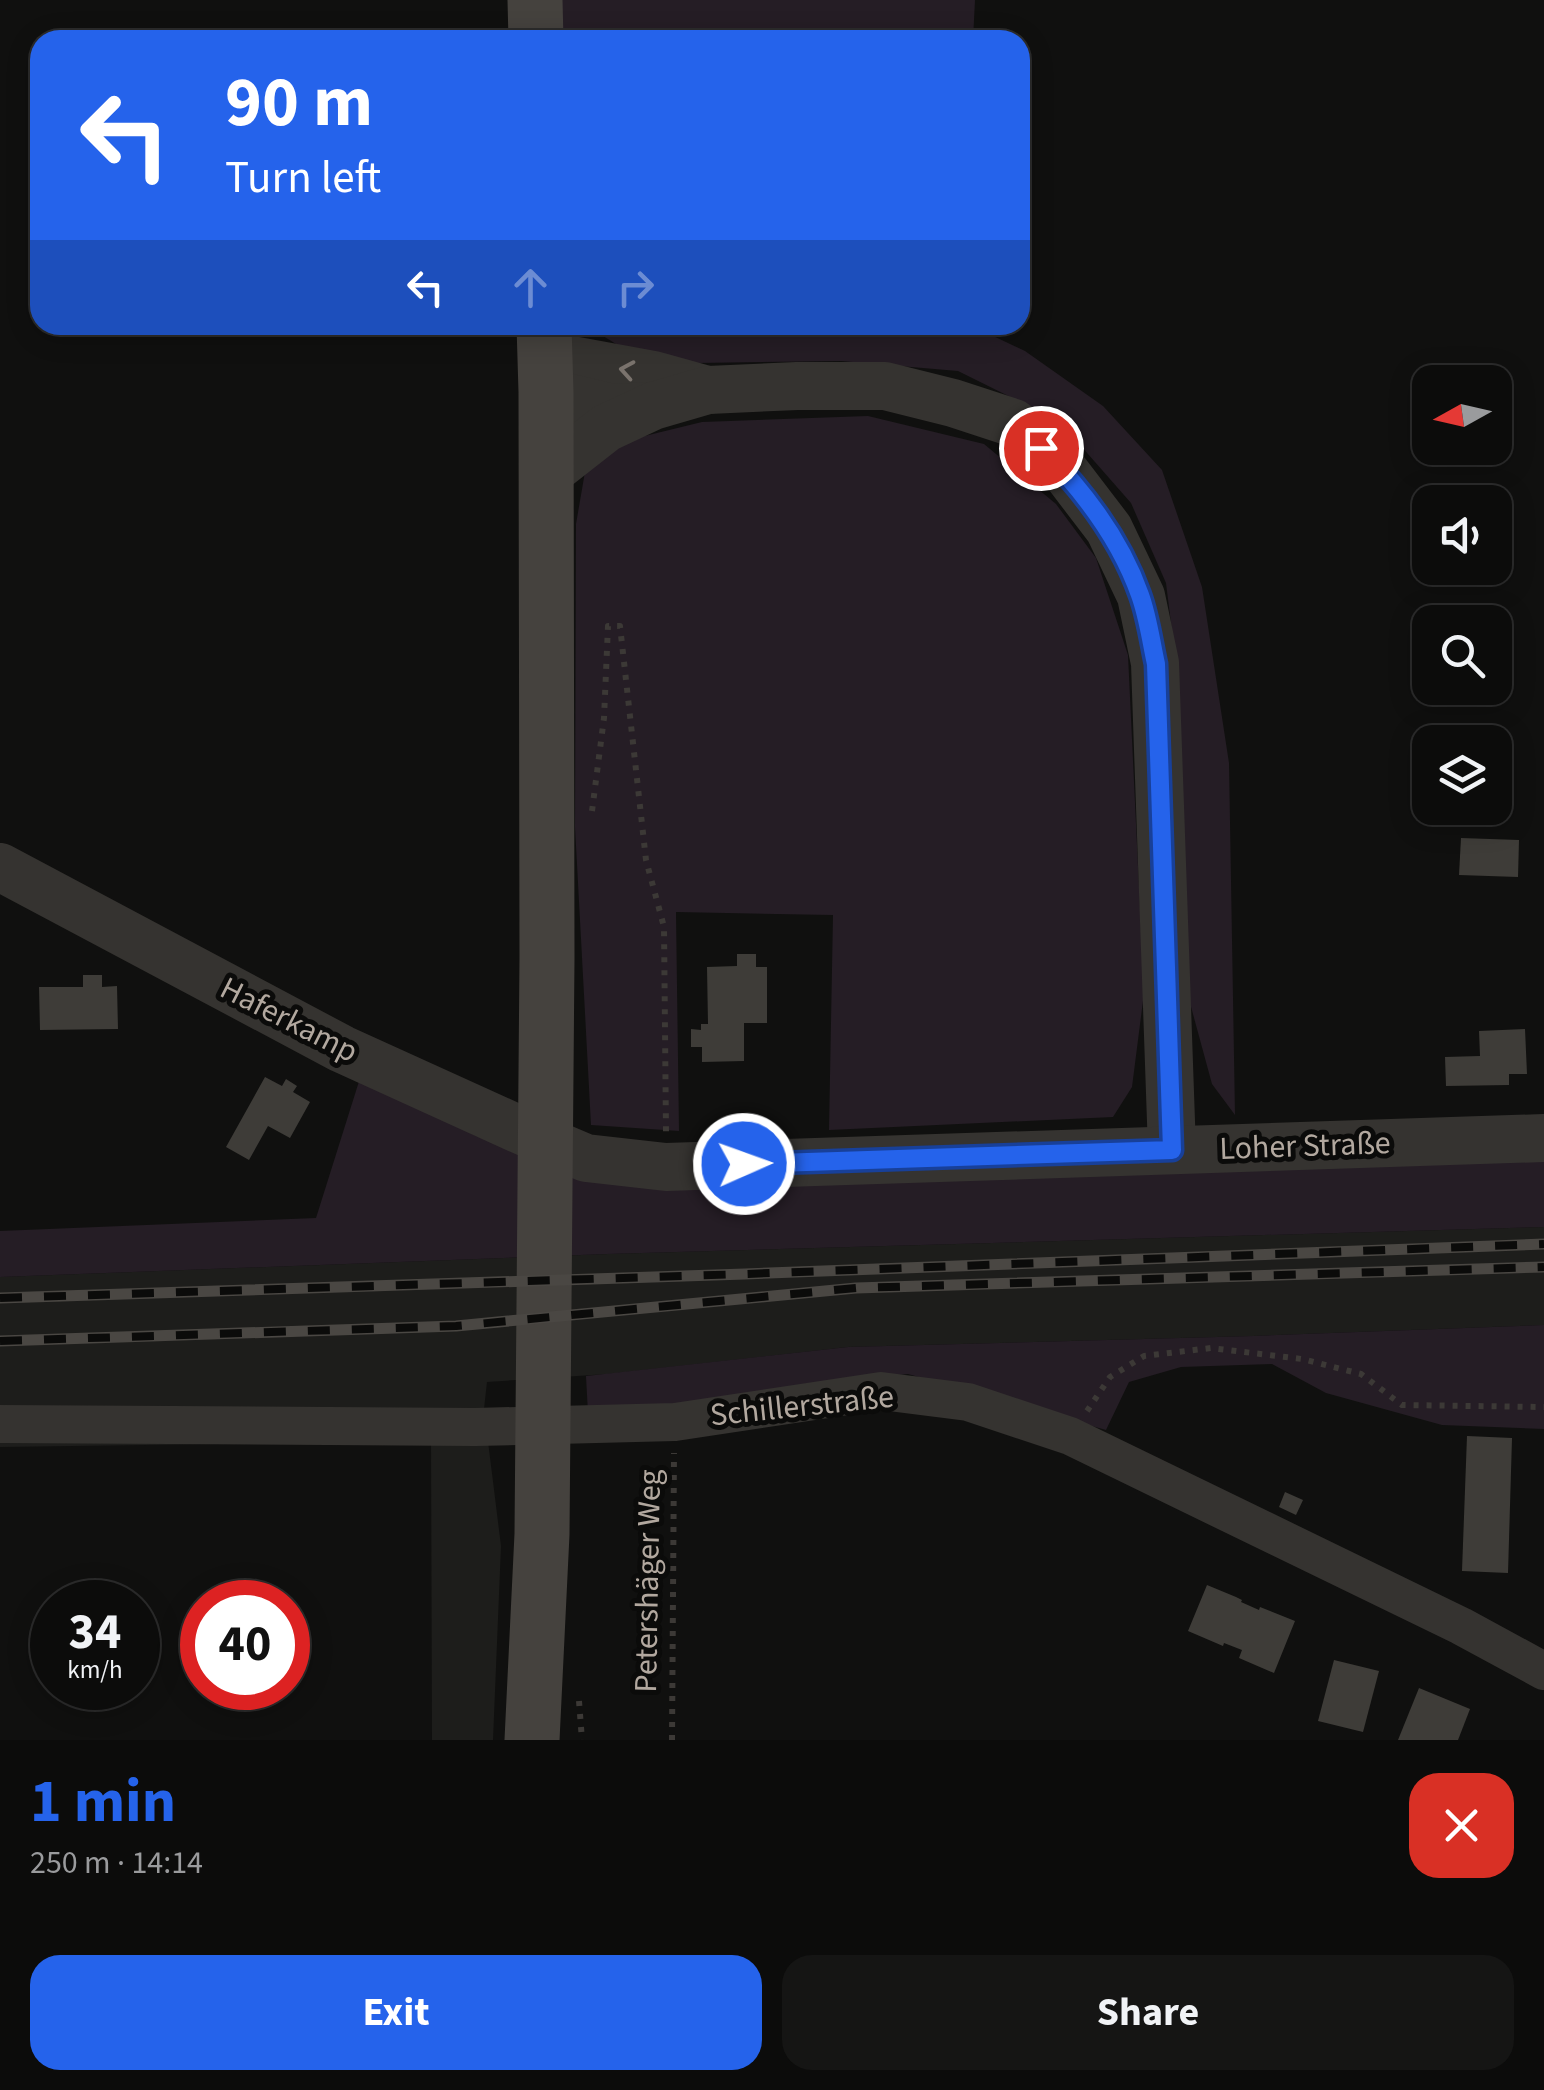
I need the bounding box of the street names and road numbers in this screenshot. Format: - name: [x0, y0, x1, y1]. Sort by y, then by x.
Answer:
- street label: Haferkamp: [212, 966, 366, 1074]
- street label: Loher Straße: [1219, 1120, 1391, 1172]
- street label: Schillerstraße: [708, 1373, 896, 1439]
- street label: Petershäger Weg: [623, 1469, 673, 1693]

